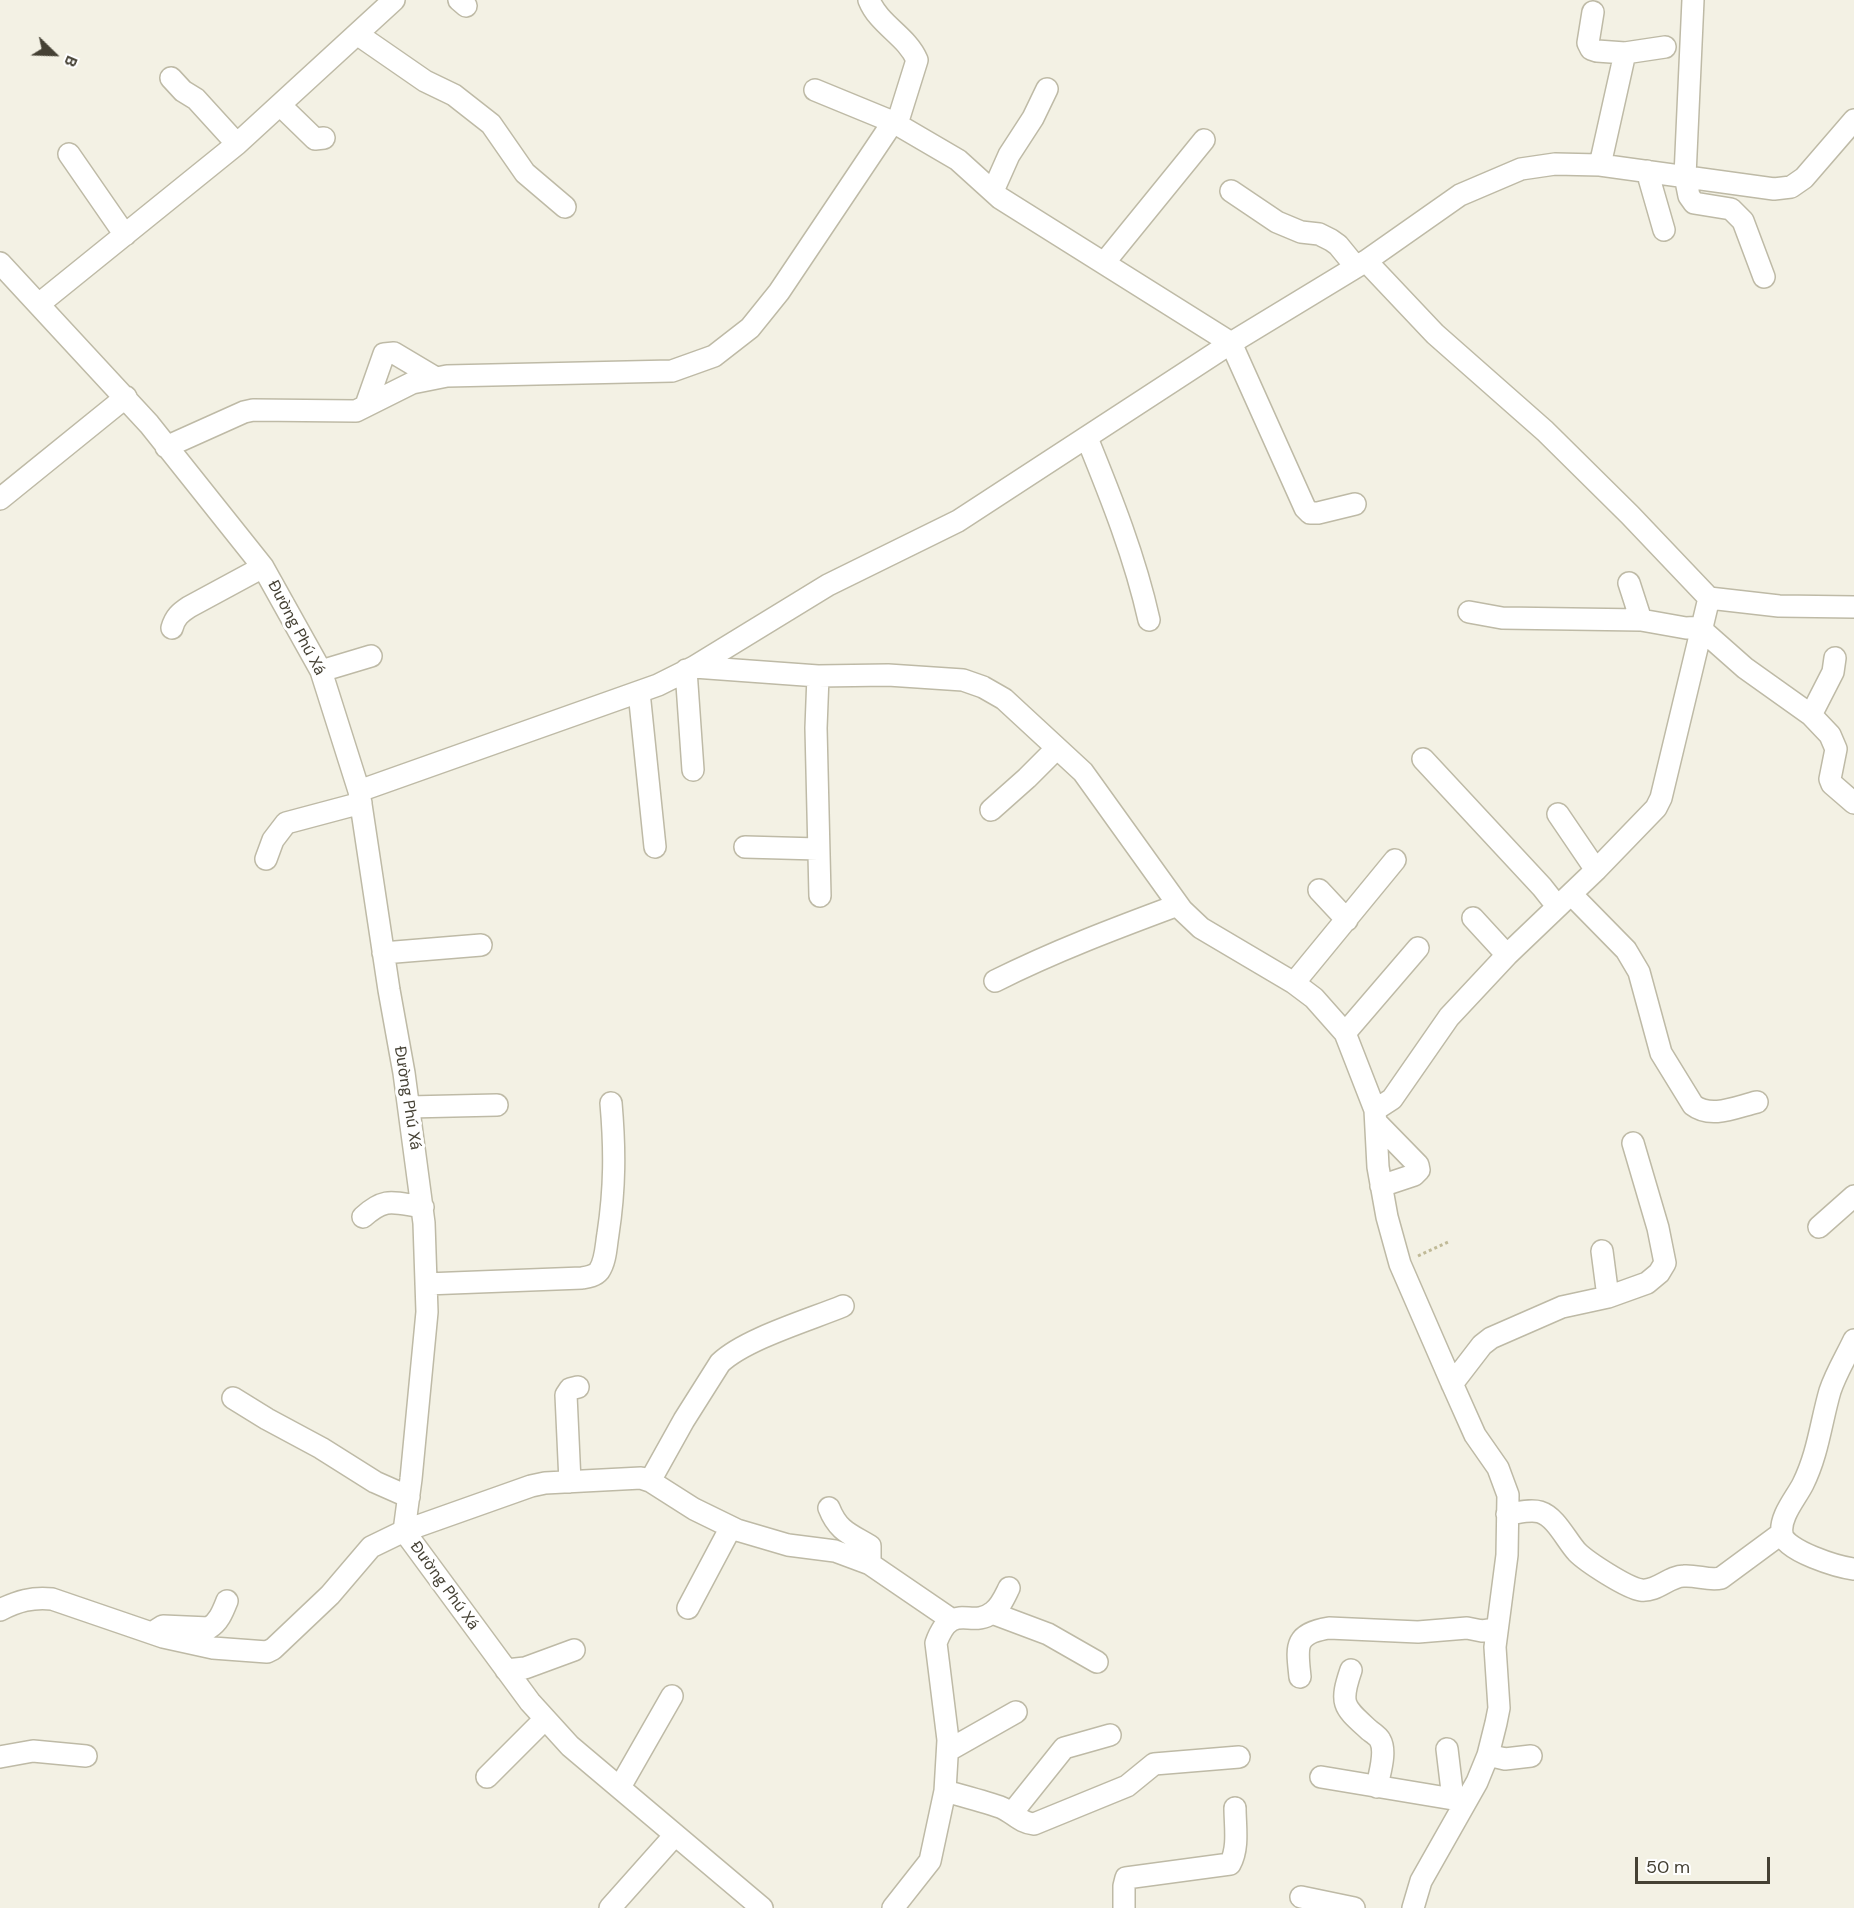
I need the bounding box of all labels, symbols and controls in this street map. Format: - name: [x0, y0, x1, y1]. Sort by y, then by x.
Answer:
- north arrow: [24, 24, 84, 84]
- text: B: [59, 52, 83, 70]
- street label: Đường Phú Xá: [263, 577, 329, 679]
- street label: Đường Phú Xá: [389, 1045, 425, 1151]
- street label: Đường Phú Xá: [405, 1538, 483, 1634]
- scale bar: [1638, 1845, 1773, 1883]
- text: 50 m: [1646, 1855, 1690, 1879]

